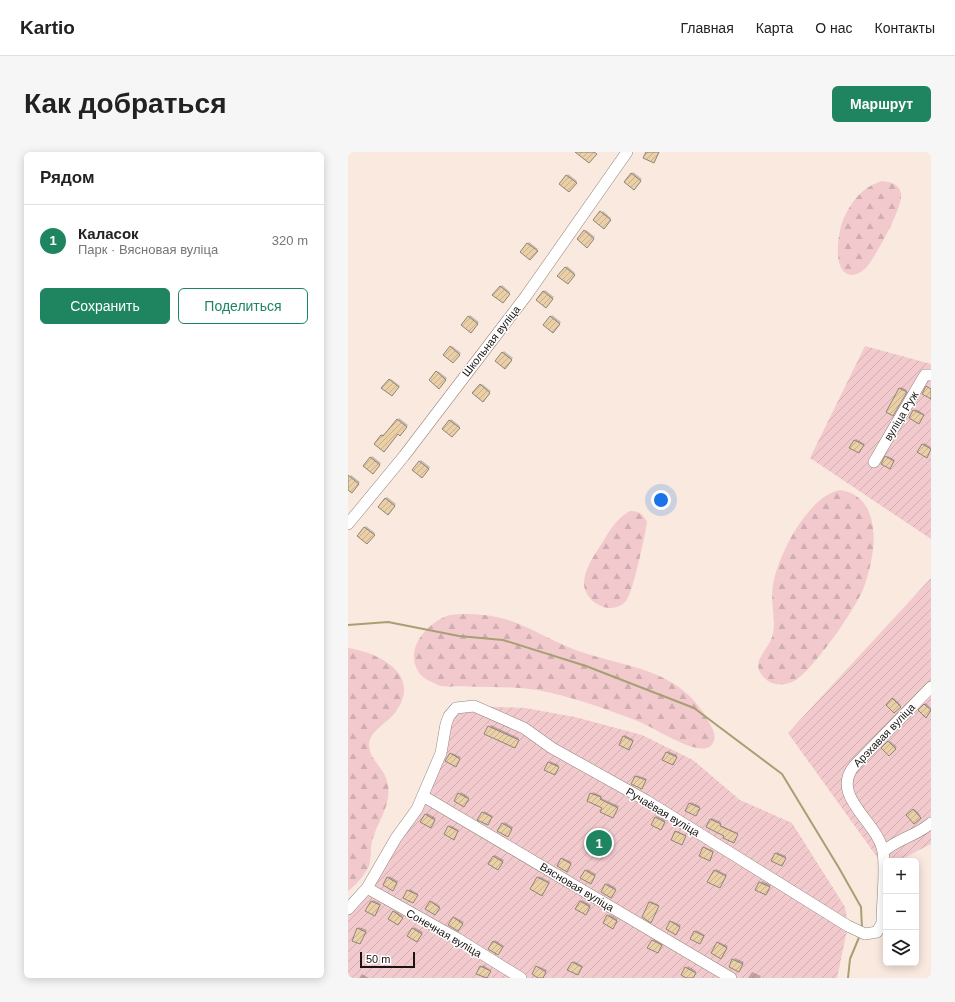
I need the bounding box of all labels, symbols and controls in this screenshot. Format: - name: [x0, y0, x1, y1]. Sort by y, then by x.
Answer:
- text: Kartio: [20, 17, 75, 38]
- text: Главная: [680, 20, 734, 36]
- text: Карта: [756, 20, 793, 36]
- text: О нас: [815, 20, 853, 36]
- text: Контакты: [875, 20, 935, 36]
- button: Маршрут: [832, 86, 931, 122]
- text: Как добраться: [24, 88, 226, 119]
- text: Рядом: [40, 168, 95, 187]
- text: Каласок: [78, 225, 139, 242]
- text: 1: [49, 233, 57, 248]
- text: 320 m: [272, 233, 308, 248]
- text: Парк · Вясновая вуліца: [78, 242, 218, 257]
- button: Сохранить: [40, 288, 170, 324]
- button: Поделиться: [178, 288, 308, 324]
- street label: Школьная вуліца: [460, 303, 523, 379]
- street label: вуліца Руж: [882, 389, 921, 443]
- your location: [651, 490, 671, 510]
- street label: Арэхавая вуліца: [851, 700, 918, 769]
- street label: Ручаёвая вуліца: [624, 785, 703, 839]
- pin: 1: [586, 828, 612, 858]
- map controls: [883, 858, 919, 966]
- button: +: [883, 858, 919, 894]
- street label: Вясновая вуліца: [538, 860, 617, 914]
- button: −: [883, 894, 919, 930]
- street label: Сонечная вуліца: [404, 907, 485, 960]
- button: layers: [883, 930, 919, 966]
- scale bar: [360, 950, 415, 969]
- text: 50 m: [366, 953, 390, 965]

